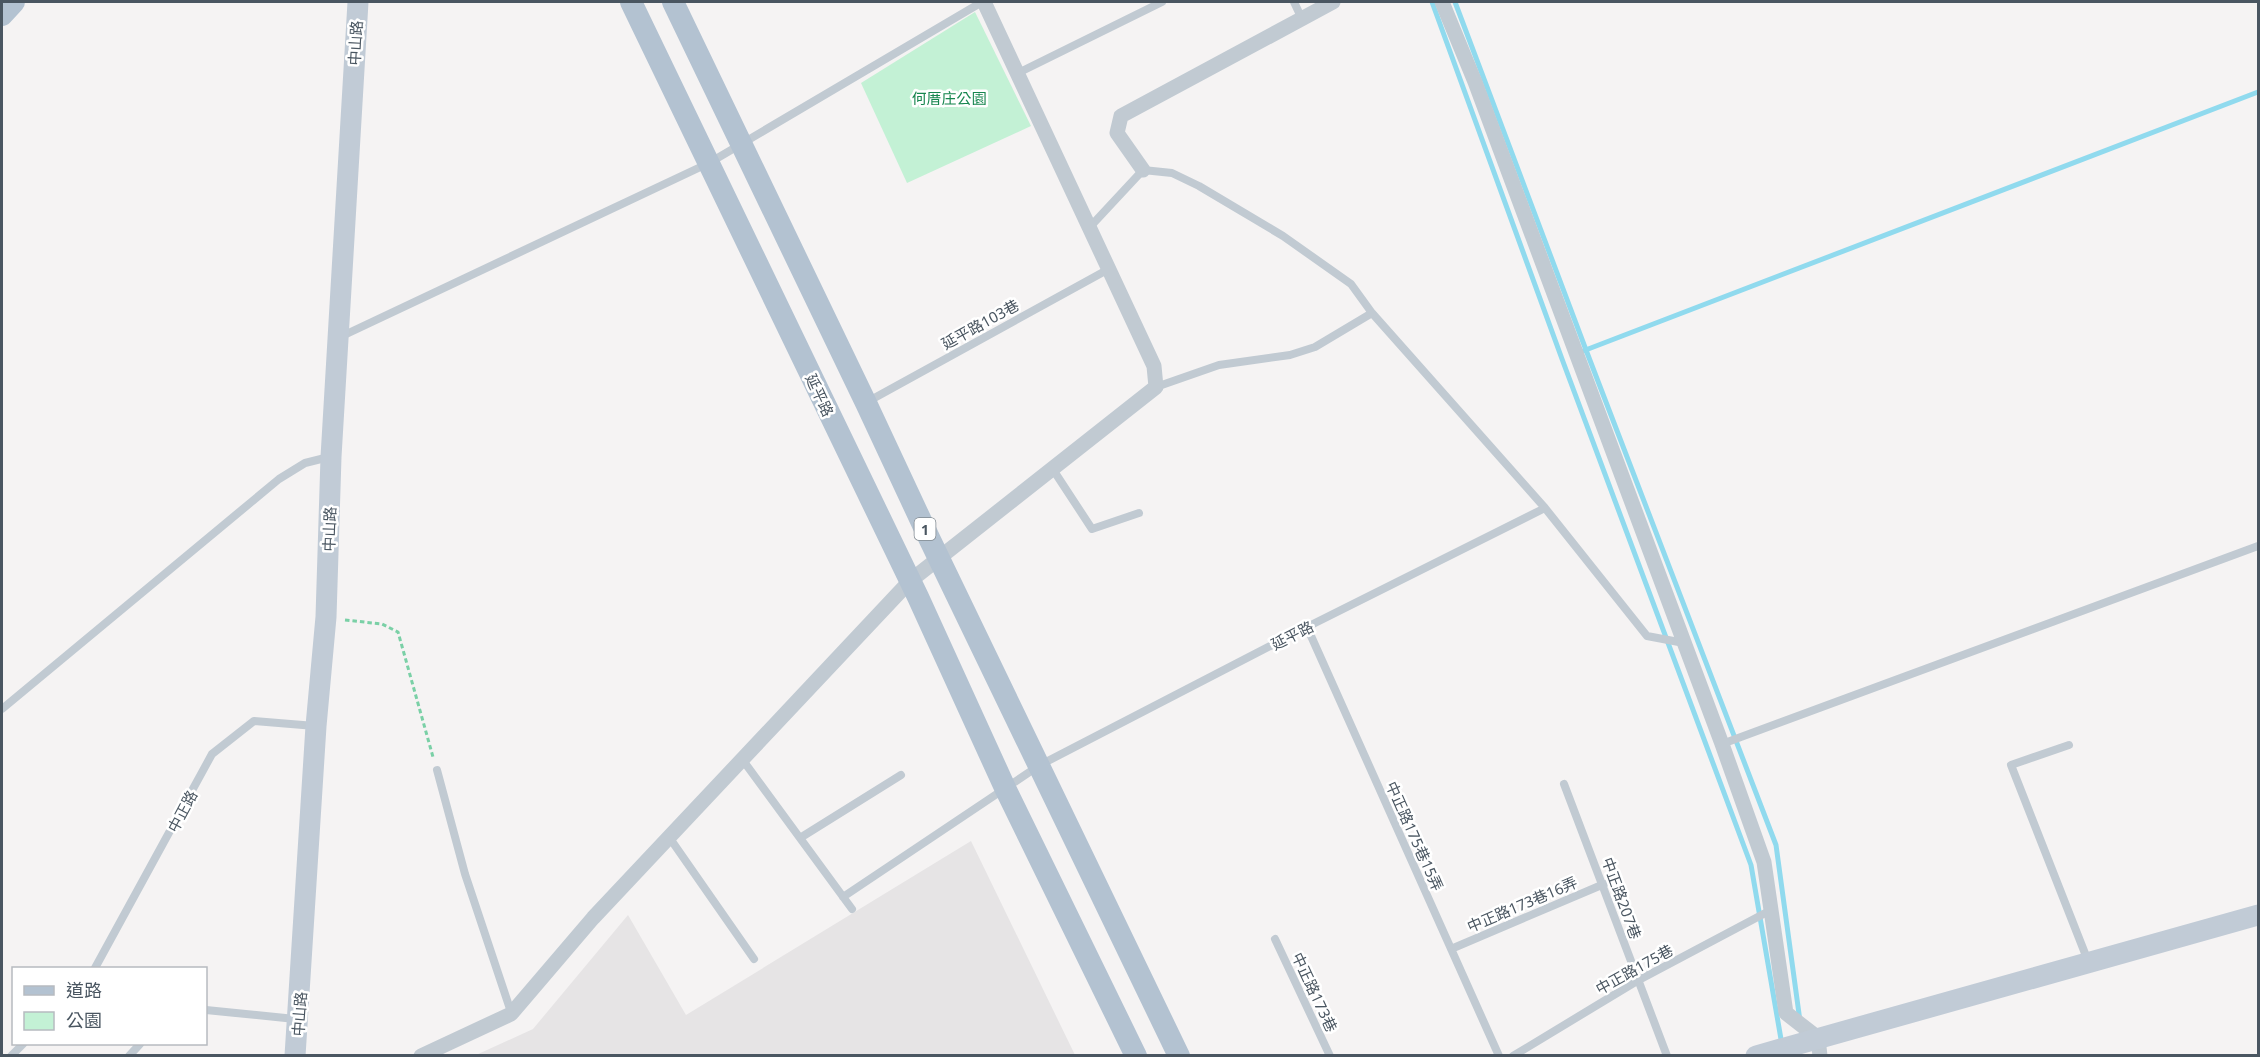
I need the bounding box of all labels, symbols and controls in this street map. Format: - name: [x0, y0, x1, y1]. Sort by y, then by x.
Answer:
- street label: 中山路: [344, 20, 366, 66]
- park label: 何厝庄公園: [911, 88, 987, 108]
- street label: 延平路103巷: [938, 294, 1022, 354]
- street label: 延平路: [801, 370, 839, 420]
- street label: 中山路: [318, 506, 340, 552]
- road number: 1: [914, 518, 936, 540]
- street label: 延平路: [1267, 616, 1317, 654]
- street label: 中正路175巷15弄: [1382, 778, 1448, 894]
- street label: 中正路: [163, 786, 201, 836]
- street label: 中正路207巷: [1598, 854, 1646, 942]
- street label: 中正路173巷16弄: [1464, 872, 1580, 936]
- street label: 中正路175巷: [1592, 939, 1676, 999]
- street label: 中正路173巷: [1288, 949, 1342, 1035]
- legend: [12, 967, 207, 1045]
- text: 道路: [66, 978, 102, 1002]
- street label: 中山路: [287, 991, 311, 1037]
- text: 公園: [66, 1008, 102, 1032]

